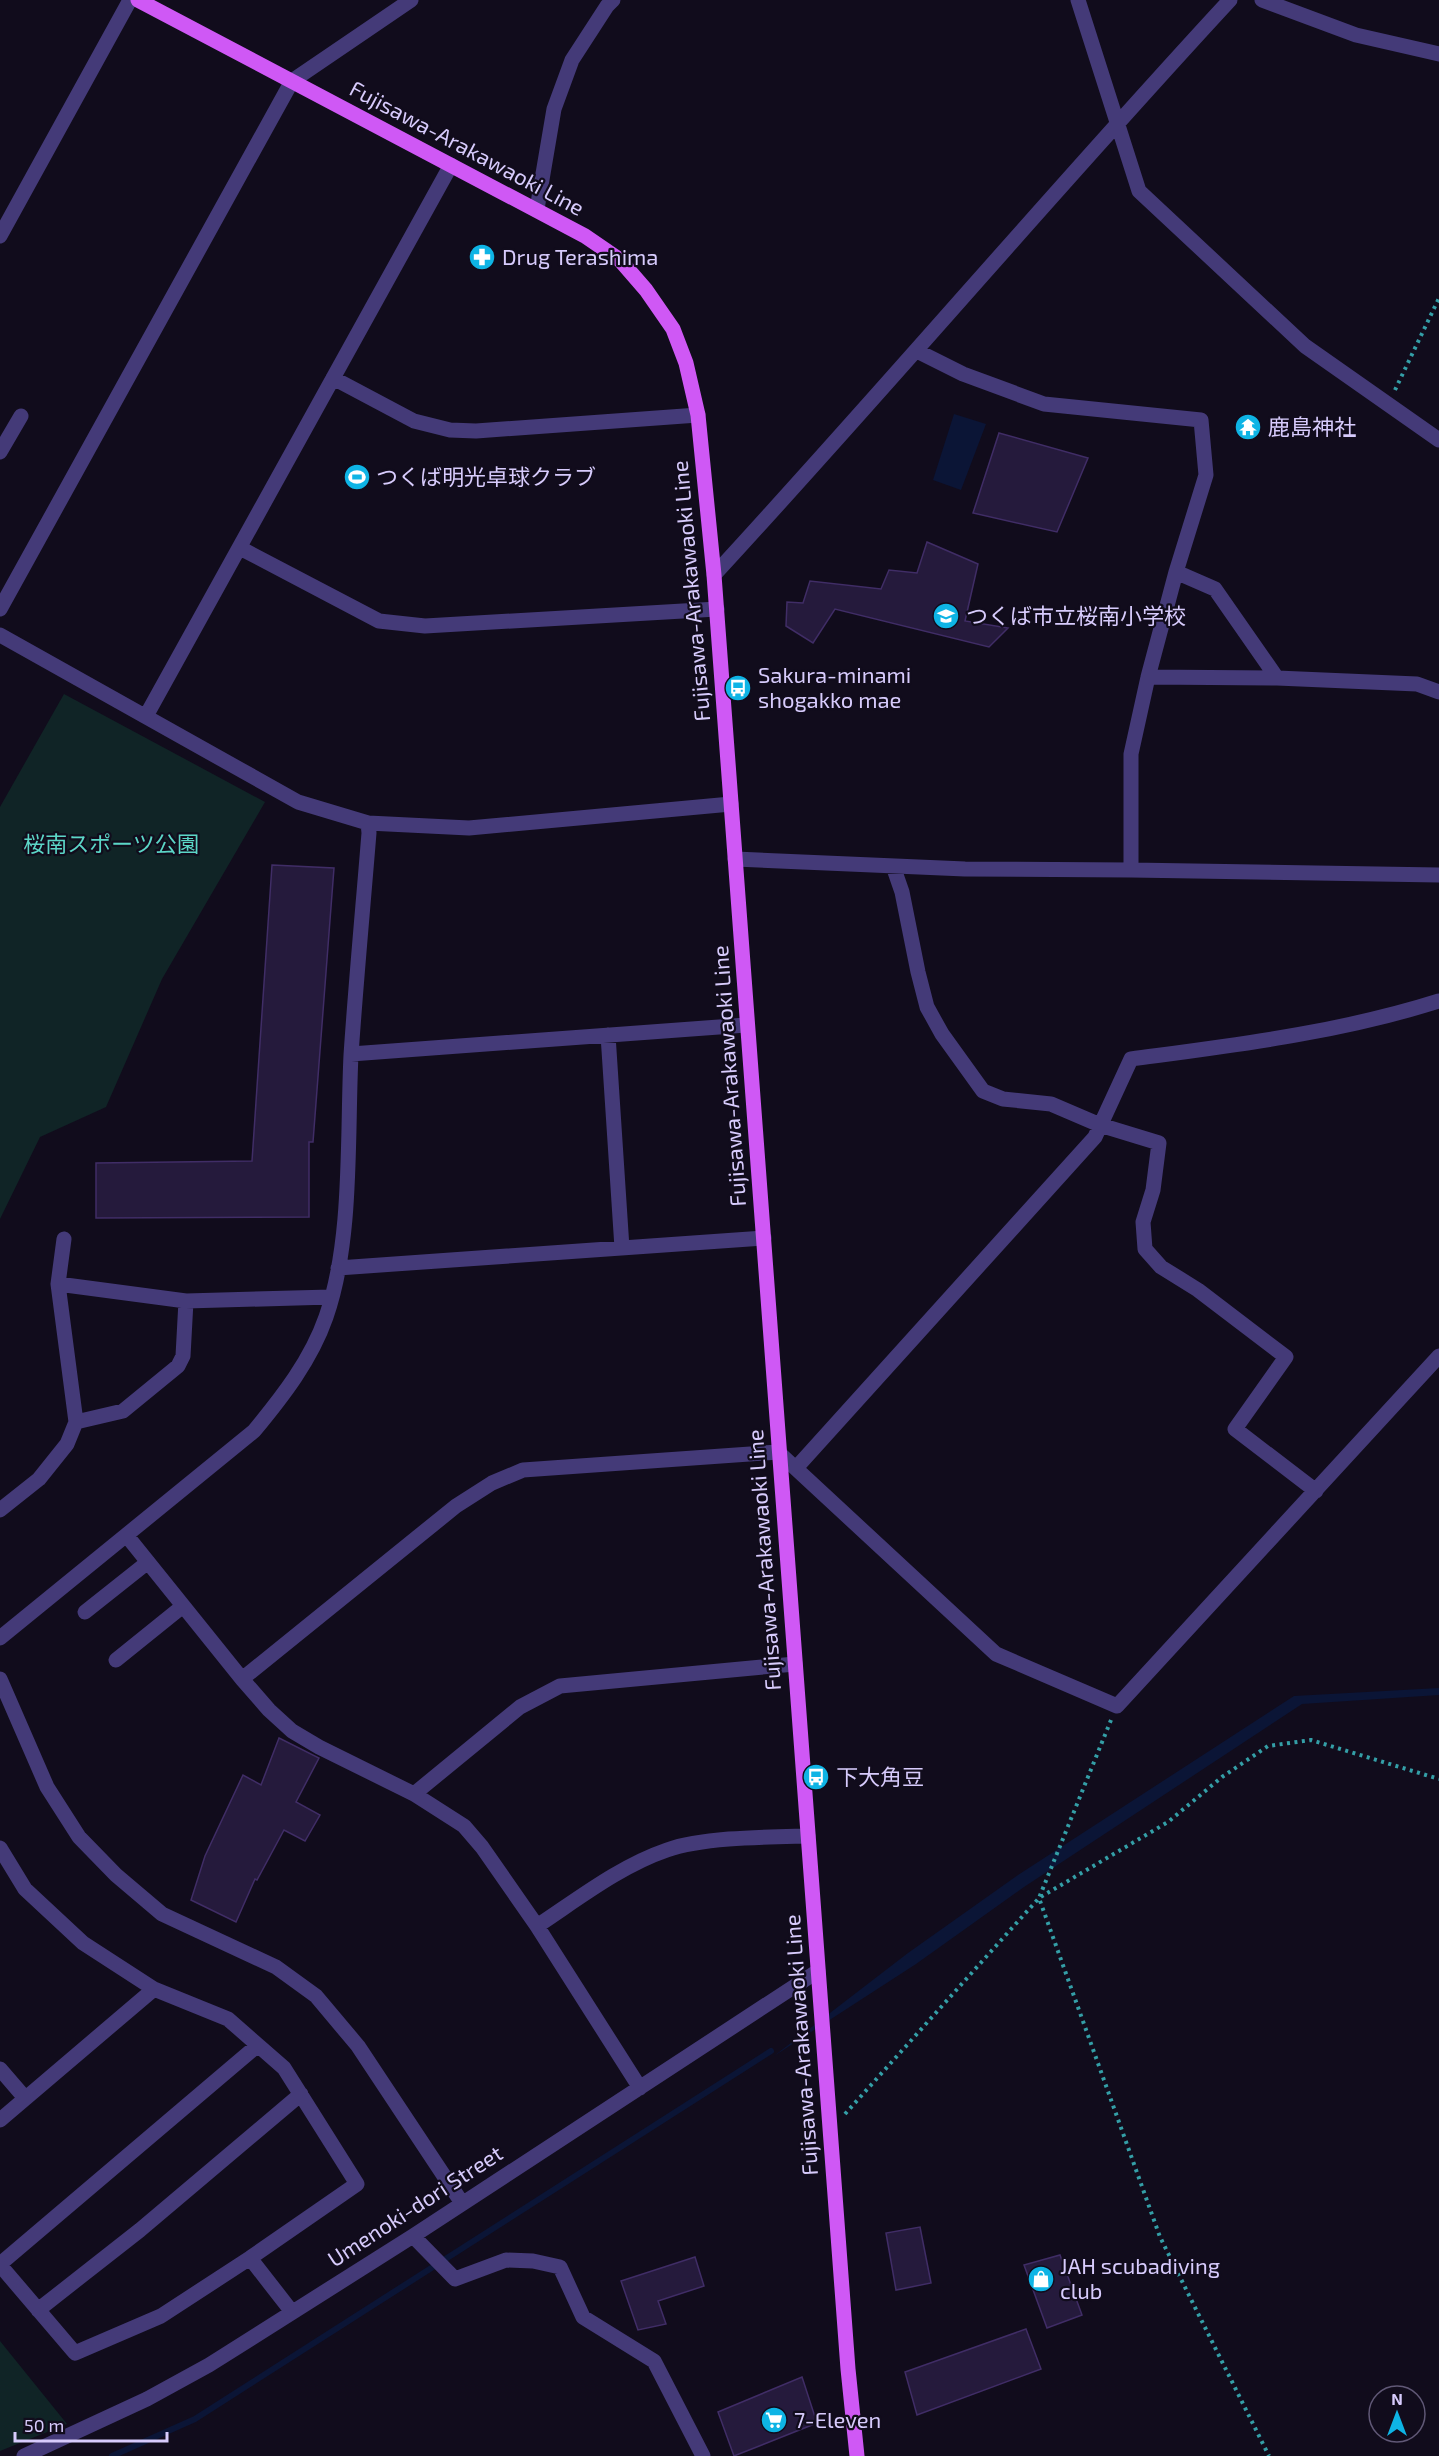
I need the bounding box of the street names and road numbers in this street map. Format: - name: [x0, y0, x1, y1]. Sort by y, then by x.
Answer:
- street label: Fujisawa-Arakawaoki Line: [345, 74, 589, 221]
- street label: Fujisawa-Arakawaoki Line: [666, 460, 715, 723]
- street label: Fujisawa-Arakawaoki Line: [706, 945, 751, 1208]
- street label: Fujisawa-Arakawaoki Line: [741, 1429, 786, 1692]
- street label: Fujisawa-Arakawaoki Line: [778, 1914, 823, 2177]
- street label: Umenoki-dori Street: [322, 2139, 507, 2271]

